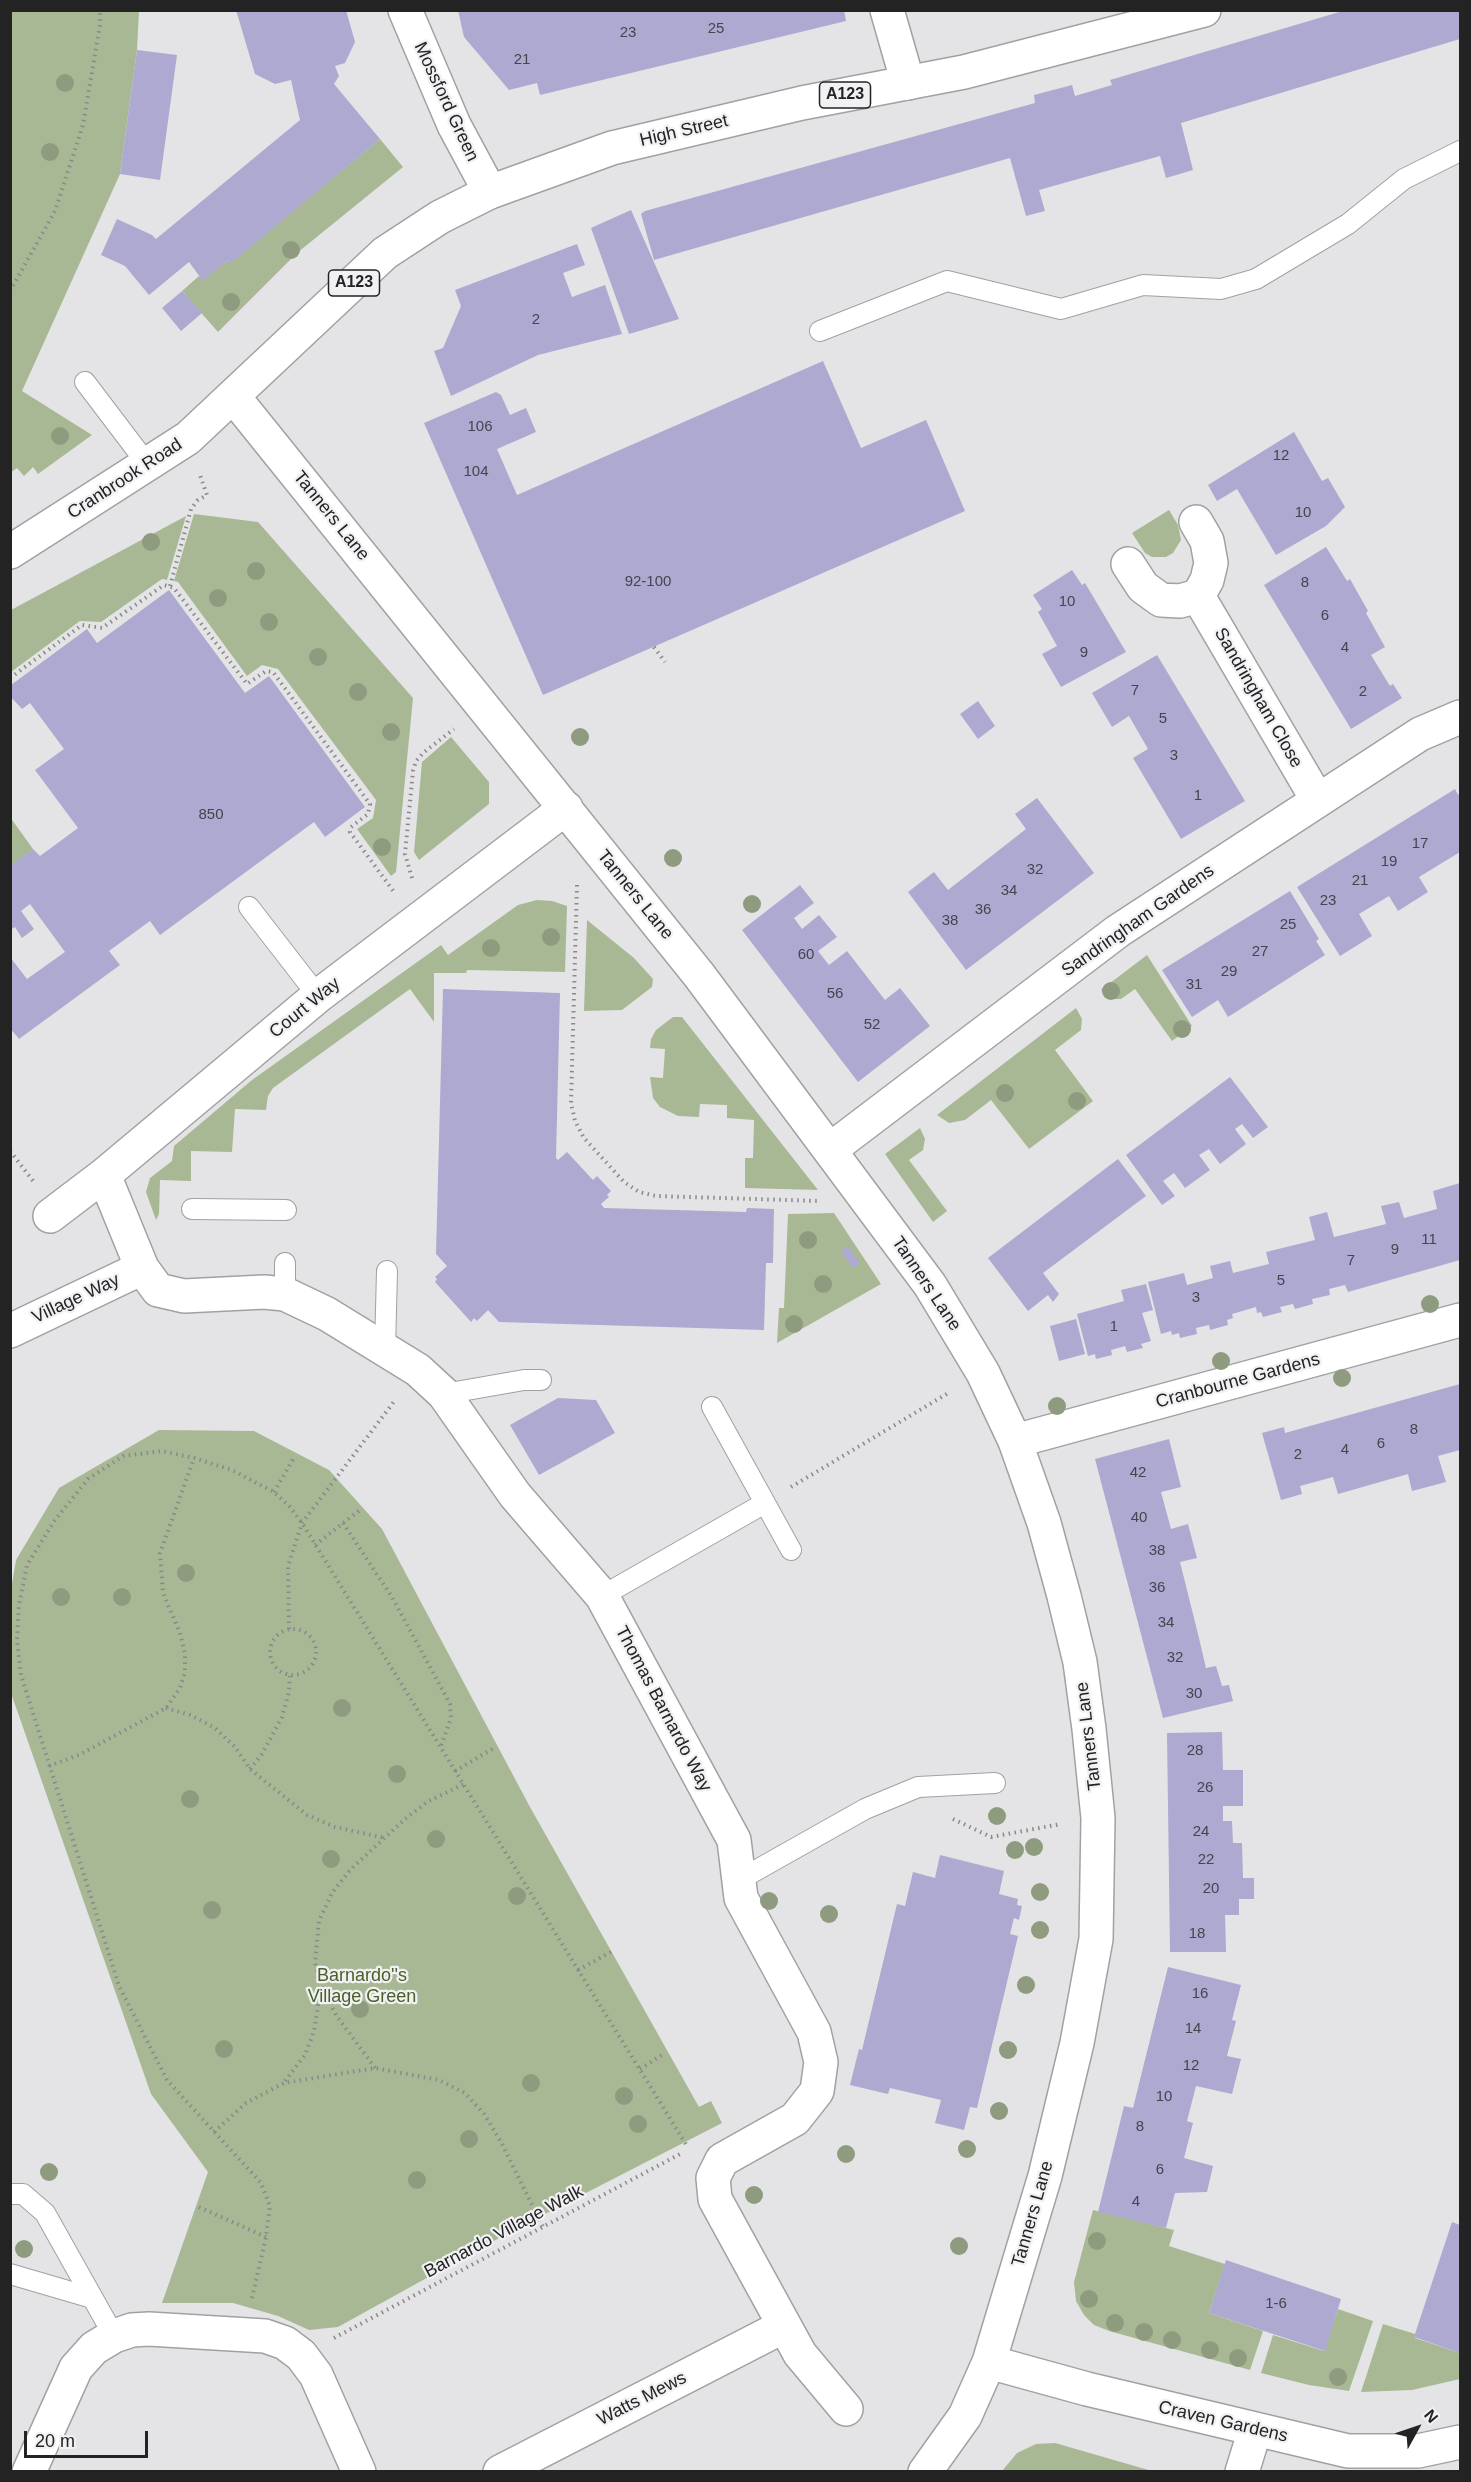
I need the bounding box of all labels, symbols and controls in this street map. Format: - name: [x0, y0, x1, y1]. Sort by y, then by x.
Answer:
- house number: 25: [708, 20, 724, 38]
- house number: 23: [620, 24, 636, 42]
- street label: Mossford Green: [409, 39, 483, 165]
- house number: 21: [514, 51, 530, 69]
- road number: A123: [820, 82, 870, 108]
- street label: High Street: [638, 110, 730, 152]
- road number: A123: [328, 270, 380, 296]
- house number: 2: [532, 311, 540, 329]
- house number: 106: [467, 418, 493, 436]
- street label: Cranbrook Road: [64, 434, 186, 524]
- house number: 12: [1273, 447, 1289, 465]
- house number: 104: [463, 463, 489, 481]
- street label: Tanners Lane: [288, 467, 374, 565]
- house number: 10: [1295, 504, 1311, 522]
- house number: 92-100: [625, 573, 671, 591]
- house number: 8: [1301, 574, 1309, 592]
- house number: 10: [1059, 593, 1075, 611]
- house number: 6: [1321, 607, 1329, 625]
- street label: Sandringham Close: [1209, 624, 1307, 772]
- house number: 4: [1341, 639, 1349, 657]
- house number: 9: [1080, 644, 1088, 662]
- house number: 7: [1131, 682, 1139, 700]
- house number: 2: [1359, 683, 1367, 701]
- house number: 5: [1159, 710, 1167, 728]
- house number: 3: [1170, 747, 1178, 765]
- house number: 1: [1194, 787, 1202, 805]
- house number: 850: [198, 806, 224, 824]
- house number: 17: [1412, 835, 1428, 853]
- street label: Tanners Lane: [592, 846, 678, 944]
- house number: 19: [1381, 853, 1397, 871]
- street label: Sandringham Gardens: [1058, 860, 1218, 982]
- house number: 32: [1027, 861, 1043, 879]
- house number: 21: [1352, 872, 1368, 890]
- house number: 34: [1001, 882, 1017, 900]
- house number: 23: [1320, 892, 1336, 910]
- house number: 36: [975, 901, 991, 919]
- house number: 38: [942, 912, 958, 930]
- house number: 25: [1280, 916, 1296, 934]
- house number: 27: [1252, 943, 1268, 961]
- house number: 60: [798, 946, 814, 964]
- house number: 29: [1221, 963, 1237, 981]
- street label: Court Way: [265, 973, 345, 1043]
- house number: 31: [1186, 976, 1202, 994]
- house number: 56: [827, 985, 843, 1003]
- house number: 52: [864, 1016, 880, 1034]
- house number: 11: [1421, 1231, 1437, 1249]
- street label: Tanners Lane: [887, 1233, 965, 1335]
- house number: 9: [1391, 1241, 1399, 1259]
- house number: 7: [1347, 1252, 1355, 1270]
- street label: Village Way: [29, 1269, 123, 1329]
- house number: 5: [1277, 1272, 1285, 1290]
- house number: 3: [1192, 1289, 1200, 1307]
- house number: 1: [1110, 1318, 1118, 1336]
- street label: Cranbourne Gardens: [1154, 1349, 1322, 1413]
- house number: 8: [1410, 1421, 1418, 1439]
- house number: 6: [1377, 1435, 1385, 1453]
- house number: 4: [1341, 1441, 1349, 1459]
- house number: 2: [1294, 1446, 1302, 1464]
- house number: 42: [1130, 1464, 1146, 1482]
- house number: 40: [1131, 1509, 1147, 1527]
- house number: 38: [1149, 1542, 1165, 1560]
- house number: 36: [1149, 1579, 1165, 1597]
- house number: 34: [1158, 1614, 1174, 1632]
- street label: Thomas Barnardo Way: [610, 1623, 716, 1795]
- house number: 32: [1167, 1649, 1183, 1667]
- street label: Tanners Lane: [1072, 1681, 1106, 1791]
- house number: 30: [1186, 1685, 1202, 1703]
- house number: 28: [1187, 1742, 1203, 1760]
- house number: 26: [1197, 1779, 1213, 1797]
- house number: 24: [1193, 1823, 1209, 1841]
- house number: 22: [1198, 1851, 1214, 1869]
- house number: 20: [1203, 1880, 1219, 1898]
- house number: 18: [1189, 1925, 1205, 1943]
- park label: Barnardo''s Village Green: [308, 1965, 416, 2008]
- house number: 16: [1192, 1985, 1208, 2003]
- house number: 14: [1185, 2020, 1201, 2038]
- house number: 12: [1183, 2057, 1199, 2075]
- house number: 10: [1156, 2088, 1172, 2106]
- house number: 8: [1136, 2118, 1144, 2136]
- street label: Tanners Lane: [1008, 2159, 1058, 2269]
- house number: 6: [1156, 2161, 1164, 2179]
- street label: Barnardo Village Walk: [421, 2181, 587, 2283]
- house number: 4: [1132, 2193, 1140, 2211]
- house number: 1-6: [1265, 2295, 1287, 2313]
- street label: Watts Mews: [594, 2367, 690, 2431]
- street label: Craven Gardens: [1156, 2397, 1290, 2447]
- north arrow: [1387, 2398, 1447, 2458]
- text: N: [1421, 2406, 1441, 2426]
- scale bar: [27, 2419, 152, 2457]
- text: 20 m: [35, 2431, 75, 2451]

